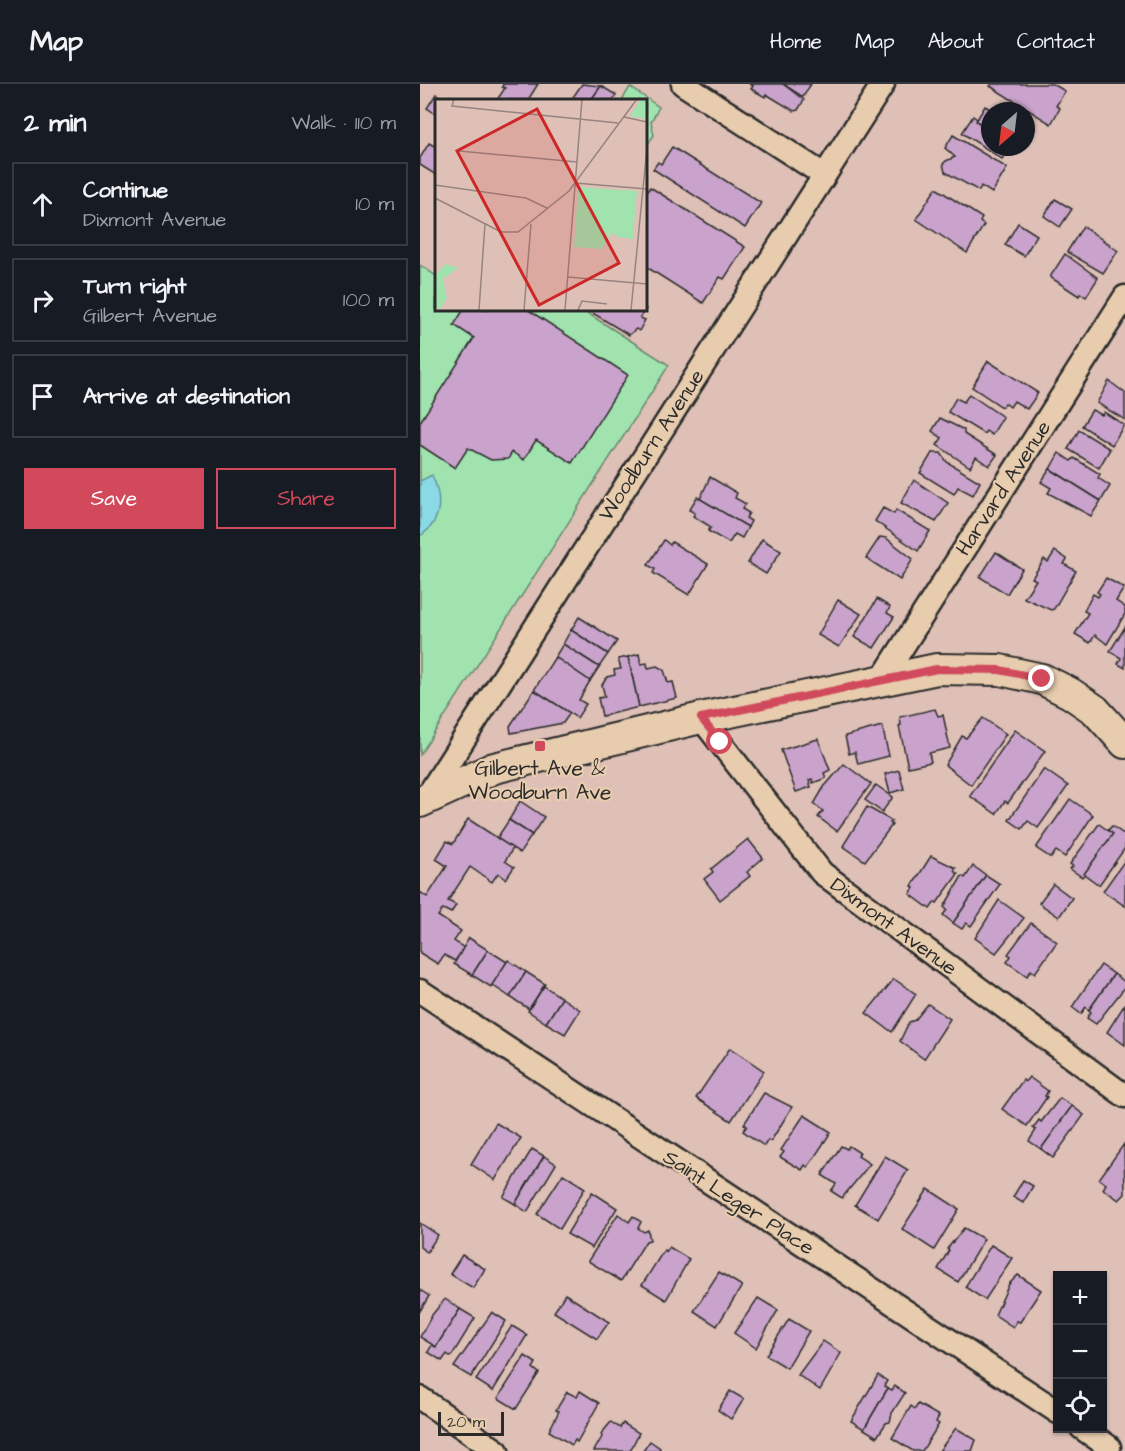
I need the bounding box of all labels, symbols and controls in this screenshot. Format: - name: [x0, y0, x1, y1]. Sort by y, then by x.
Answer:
- text: Map: [30, 22, 83, 61]
- text: Home: [770, 27, 822, 56]
- text: Map: [855, 27, 895, 56]
- text: About: [928, 27, 984, 56]
- text: Contact: [1017, 27, 1095, 56]
- inset map: [435, 99, 646, 310]
- north arrow: [981, 102, 1035, 156]
- text: 2 min: [24, 105, 86, 141]
- text: Walk · 110 m: [291, 109, 396, 137]
- text: Continue: [83, 175, 168, 206]
- icon: ahead: [26, 188, 59, 221]
- text: 10 m: [355, 190, 394, 218]
- text: Dixmont Avenue: [83, 206, 226, 234]
- text: Turn right: [83, 271, 186, 302]
- icon: right: [26, 284, 59, 317]
- text: 100 m: [343, 286, 394, 314]
- text: Gilbert Avenue: [83, 302, 217, 330]
- street label: Woodburn Avenue: [592, 364, 711, 527]
- icon: arrive: [26, 380, 59, 413]
- text: Arrive at destination: [83, 381, 290, 412]
- street label: Harvard Avenue: [949, 415, 1058, 561]
- button: Save: [24, 468, 204, 529]
- button: Share: [216, 468, 396, 529]
- route end: [1028, 665, 1054, 691]
- route start: [706, 728, 732, 754]
- marker: Gilbert Ave & Woodburn Ave: [533, 739, 547, 753]
- place label: Gilbert Ave & Woodburn Ave: [469, 754, 611, 807]
- street label: Dixmont Avenue: [824, 870, 963, 982]
- street label: Saint Leger Place: [656, 1143, 820, 1264]
- map controls: [1053, 1271, 1107, 1433]
- button: +: [1053, 1271, 1107, 1325]
- button: −: [1053, 1325, 1107, 1379]
- button: locate: [1053, 1379, 1107, 1433]
- scale bar: [438, 1409, 504, 1436]
- text: 20 m: [447, 1411, 485, 1433]

